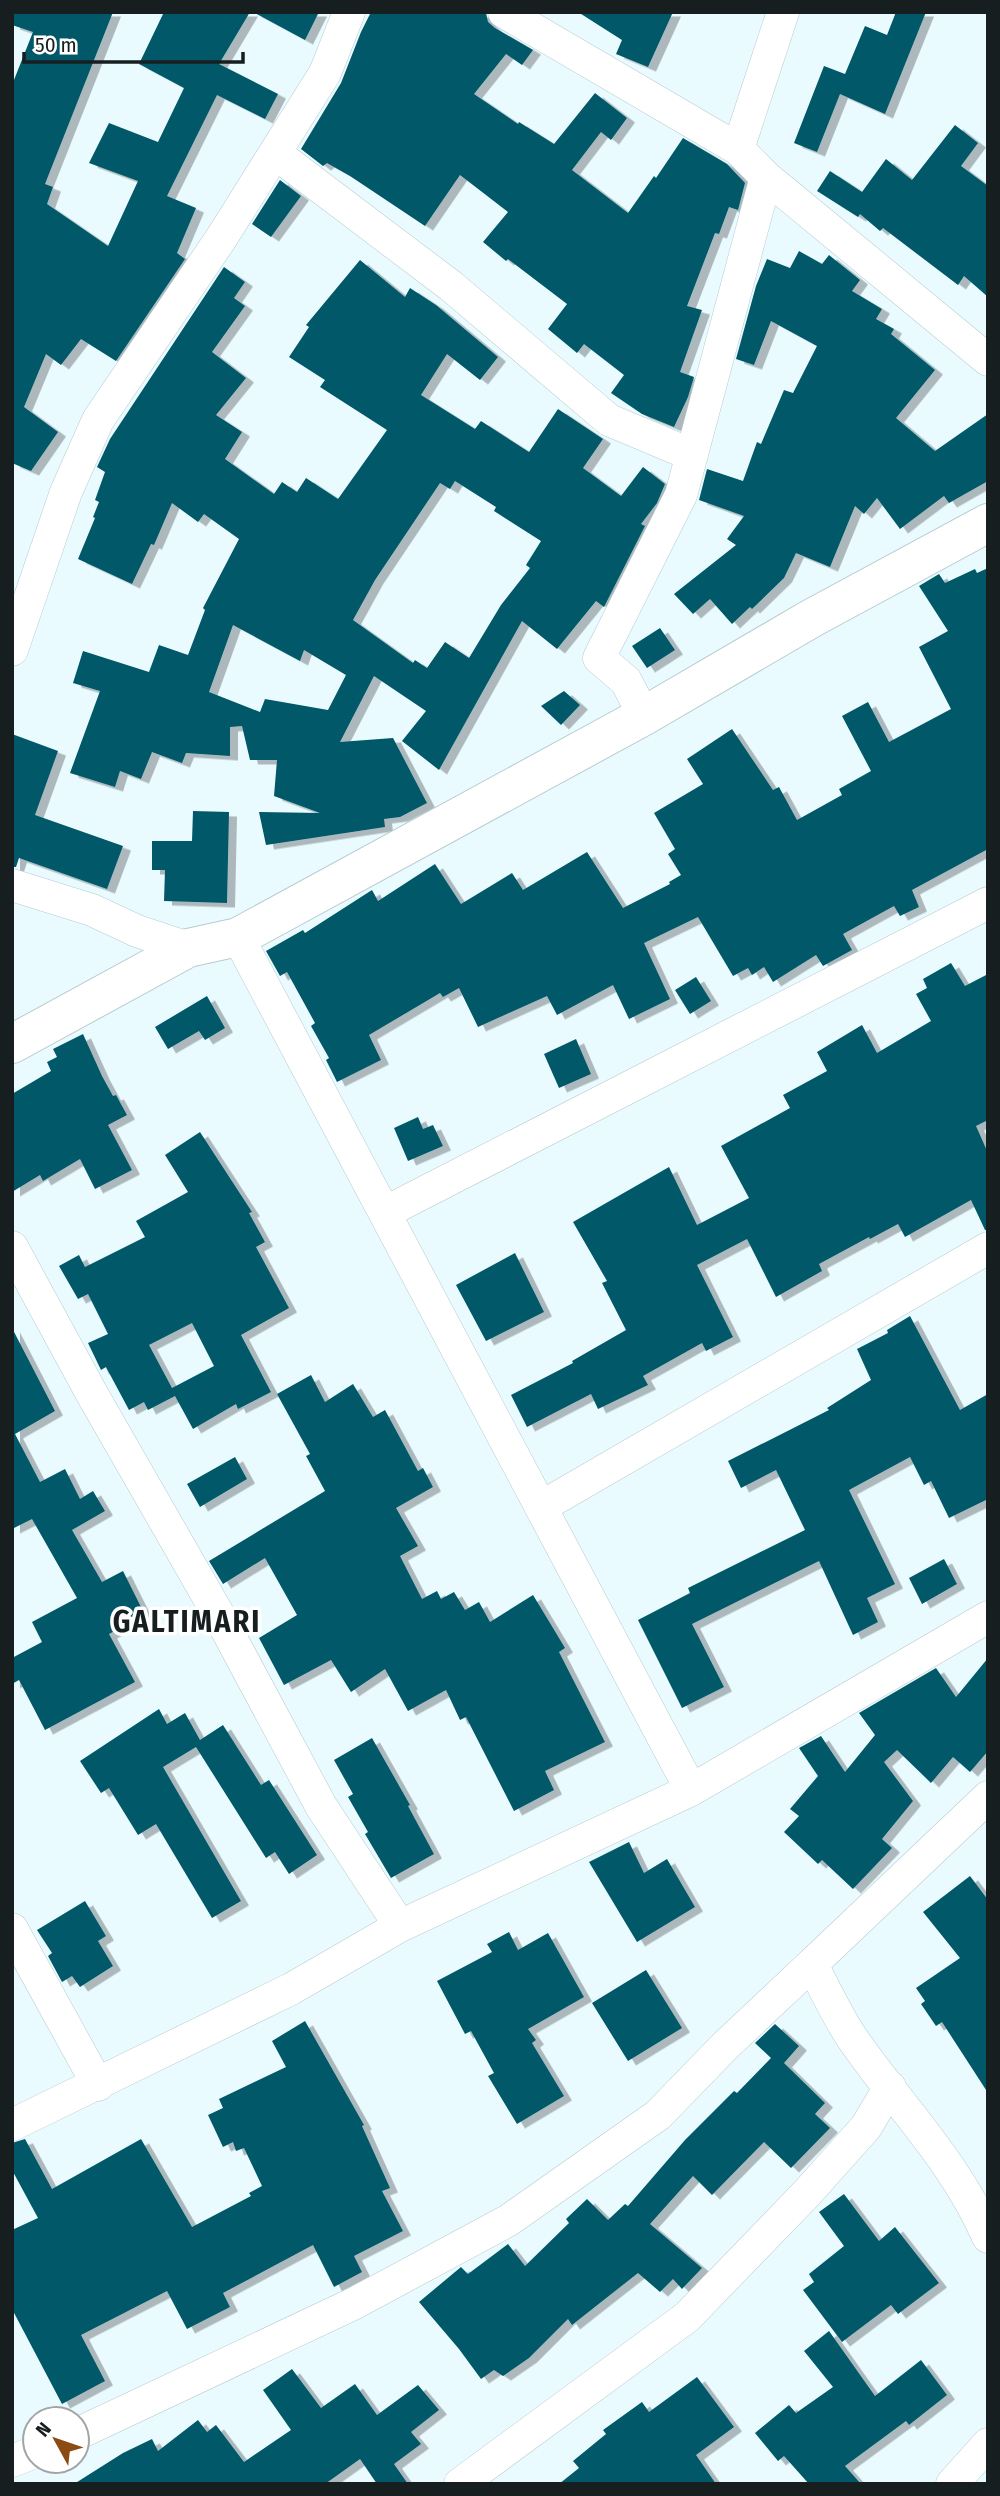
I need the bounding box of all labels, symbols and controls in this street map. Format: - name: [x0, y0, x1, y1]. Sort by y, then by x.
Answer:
- scale bar: [24, 21, 243, 65]
- text: 50 m: [35, 32, 77, 58]
- district label: GALTIMARI: [113, 1604, 261, 1640]
- north arrow: [21, 2405, 91, 2475]
- text: N: [31, 2418, 56, 2441]

